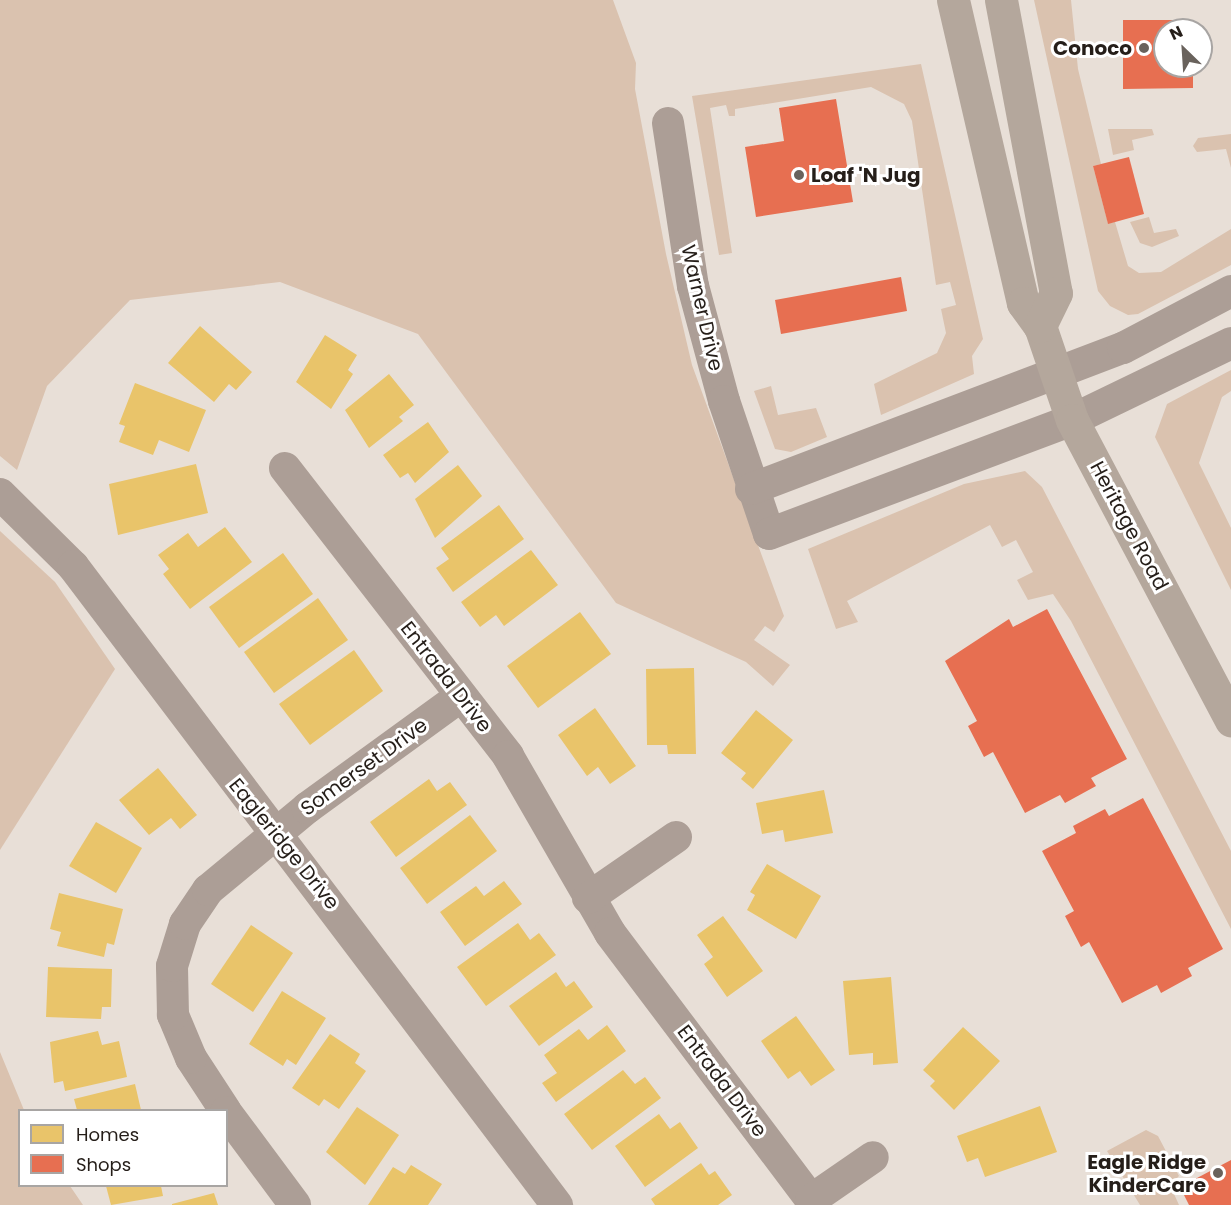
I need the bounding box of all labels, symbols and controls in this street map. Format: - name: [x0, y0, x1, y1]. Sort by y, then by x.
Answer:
- north arrow: [1153, 18, 1213, 78]
- text: N: [1166, 20, 1186, 46]
- place label: Conoco: [1053, 36, 1132, 60]
- marker: Conoco: [1137, 41, 1151, 55]
- place label: Loaf 'N Jug: [811, 163, 921, 187]
- marker: Loaf 'N Jug: [792, 168, 806, 182]
- street label: Warner Drive: [676, 243, 728, 373]
- street label: Heritage Road: [1085, 457, 1173, 595]
- street label: Entrada Drive: [395, 617, 497, 737]
- street label: Somerset Drive: [296, 713, 432, 821]
- street label: Eagleridge Drive: [224, 774, 344, 914]
- street label: Entrada Drive: [672, 1020, 772, 1142]
- legend: [18, 1109, 228, 1187]
- text: Homes: [76, 1122, 139, 1147]
- place label: Eagle Ridge KinderCare: [1087, 1150, 1206, 1197]
- text: Shops: [76, 1152, 131, 1177]
- marker: Eagle Ridge KinderCare: [1211, 1166, 1225, 1180]

